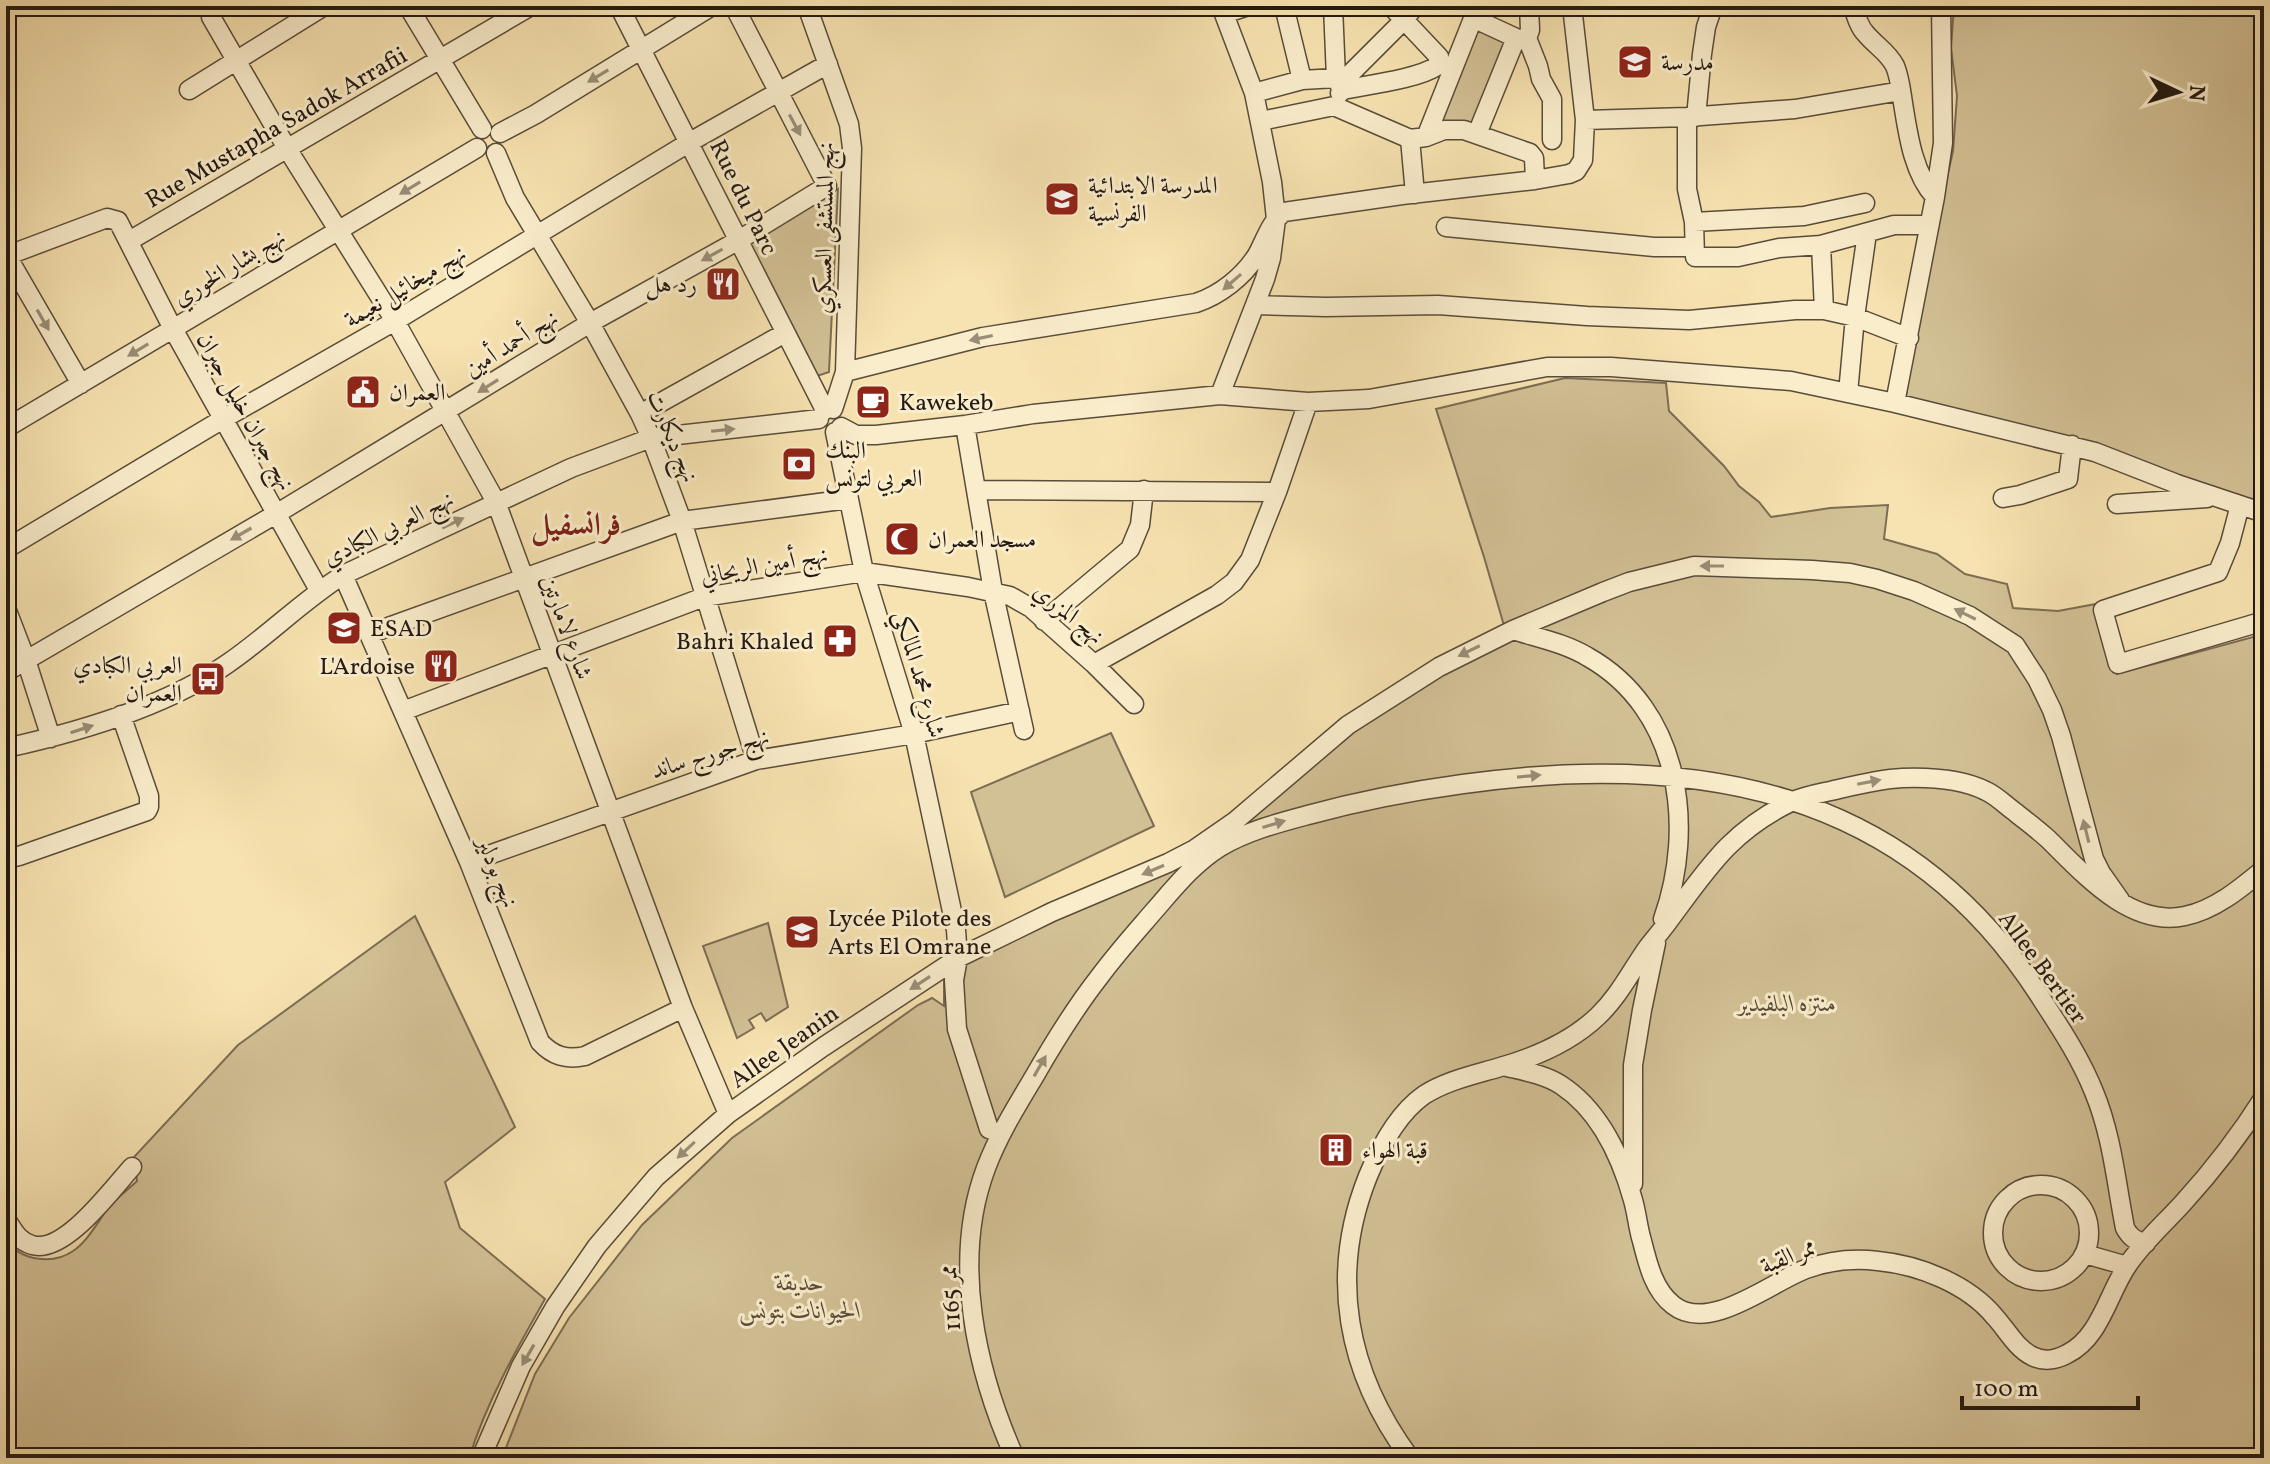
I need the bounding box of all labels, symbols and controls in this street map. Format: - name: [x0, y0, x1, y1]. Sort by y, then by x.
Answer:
- street label: Rue Mustapha Sadok Arrafii: [140, 40, 414, 218]
- school or university icon: مدرسة: [1616, 43, 1654, 81]
- place label: مدرسة: [1661, 47, 1714, 81]
- north arrow: [2138, 52, 2218, 132]
- one-way arrow: [587, 69, 609, 83]
- text: N: [2179, 84, 2211, 102]
- one-way arrow: [788, 114, 802, 136]
- street label: Rue du Parc: [700, 134, 785, 261]
- street label: نهج المستشفى العسكري: [807, 142, 846, 314]
- place label: المدرسة الابتدائية الفرنسية: [1088, 170, 1218, 232]
- school or university icon: المدرسة الابتدائية الفرنسية: [1043, 180, 1081, 218]
- one-way arrow: [399, 181, 421, 195]
- street label: نهج بشار الخوري: [167, 222, 294, 318]
- street label: نهج ميخائيل نعيمة: [338, 238, 475, 339]
- one-way arrow: [701, 248, 723, 262]
- restaurant icon: رد هل: [704, 265, 742, 303]
- place label: رد هل: [646, 269, 697, 303]
- one-way arrow: [1222, 273, 1242, 290]
- street label: نهج أحمد أمين: [457, 301, 567, 389]
- one-way arrow: [36, 309, 50, 331]
- street label: نهج جبران خليل جبران: [185, 327, 302, 498]
- one-way arrow: [968, 332, 993, 345]
- one-way arrow: [127, 342, 149, 356]
- public building icon: العمران: [344, 373, 382, 411]
- place label: العمران: [389, 377, 445, 411]
- one-way arrow: [477, 379, 499, 393]
- cafe icon: Kawekeb: [854, 383, 892, 421]
- street label: نهج ديكارت: [635, 385, 706, 489]
- place label: Kawekeb: [899, 387, 993, 421]
- one-way arrow: [711, 423, 736, 436]
- place label: البنك العربي لتونس: [825, 435, 923, 497]
- bank icon: البنك العربي لتونس: [780, 445, 818, 483]
- street label: نهج العربي الكبادي: [318, 483, 461, 578]
- district label: فرانسفيل: [531, 505, 621, 549]
- one-way arrow: [441, 516, 465, 530]
- mosque icon: مسجد العمران: [883, 520, 921, 558]
- place label: مسجد العمران: [928, 524, 1036, 558]
- one-way arrow: [230, 527, 252, 541]
- street label: نهج أمين الريحاني: [698, 537, 831, 597]
- one-way arrow: [1699, 560, 1724, 572]
- street label: شارع لامارتين: [530, 571, 600, 685]
- street label: نهج المزري: [1024, 575, 1111, 655]
- street label: شارع محمد المالكي: [881, 607, 952, 743]
- one-way arrow: [1953, 607, 1976, 621]
- school or university icon: ESAD: [325, 609, 363, 647]
- place label: ESAD: [370, 613, 432, 647]
- pharmacy icon: Bahri Khaled: [821, 622, 859, 660]
- place label: Bahri Khaled: [676, 626, 814, 660]
- one-way arrow: [1457, 644, 1480, 658]
- restaurant icon: L'Ardoise: [422, 647, 460, 685]
- place label: العربي الكبادي العمران: [73, 650, 182, 712]
- place label: L'Ardoise: [319, 651, 415, 685]
- bus stop icon: العربي الكبادي العمران: [189, 660, 227, 698]
- street label: نهج جورج ساند: [647, 721, 774, 791]
- one-way arrow: [70, 723, 94, 735]
- one-way arrow: [1517, 770, 1542, 783]
- one-way arrow: [1856, 776, 1881, 788]
- one-way arrow: [1262, 817, 1286, 830]
- one-way arrow: [2079, 818, 2091, 843]
- street label: نهج بودلير: [464, 829, 526, 914]
- one-way arrow: [1141, 863, 1165, 876]
- place label: Lycée Pilote des Arts El Omrane: [828, 903, 991, 965]
- street label: Allee Bertier: [1989, 905, 2094, 1032]
- school or university icon: Lycée Pilote des Arts El Omrane: [783, 913, 821, 951]
- one-way arrow: [909, 975, 930, 990]
- park label: منتزه البلفيدير: [1735, 988, 1837, 1022]
- street label: Allee Jeanin: [724, 998, 846, 1098]
- one-way arrow: [1033, 1055, 1047, 1078]
- building icon: قبة الهواء: [1317, 1131, 1355, 1169]
- place label: قبة الهواء: [1362, 1135, 1428, 1169]
- one-way arrow: [676, 1141, 695, 1159]
- street label: ممر القبة: [1756, 1231, 1822, 1284]
- street label: ممر 1165: [933, 1264, 971, 1332]
- park label: حديقة الحيوانات بتونس: [739, 1267, 861, 1329]
- one-way arrow: [521, 1344, 535, 1366]
- scale bar: [1962, 1360, 2138, 1410]
- text: 100 m: [1974, 1373, 2039, 1407]

